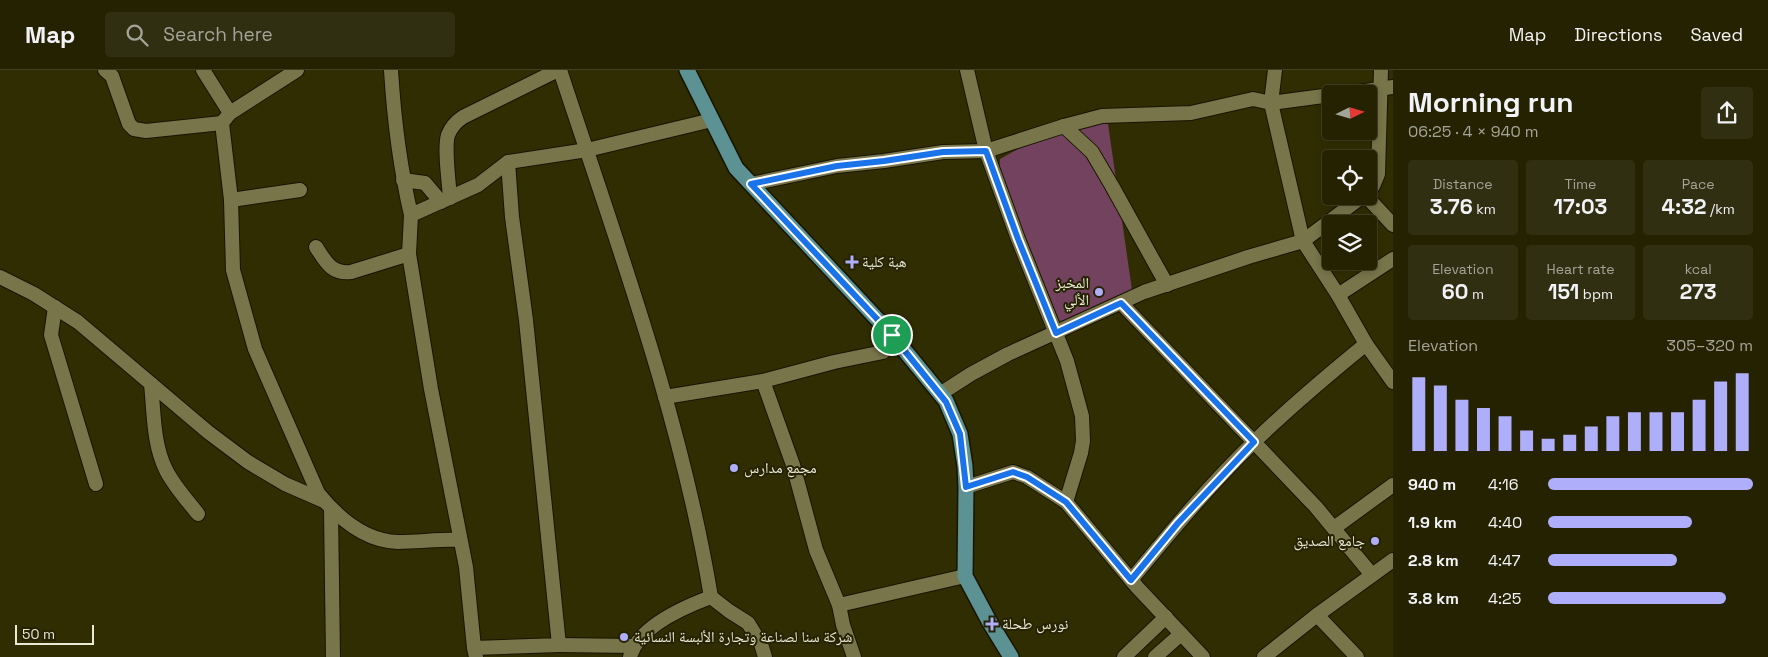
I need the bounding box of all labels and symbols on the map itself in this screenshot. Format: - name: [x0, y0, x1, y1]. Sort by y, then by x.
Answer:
- north arrow: [1322, 85, 1378, 140]
- place label: هبة كلية: [862, 252, 907, 271]
- marker: هبة كلية: [846, 256, 858, 268]
- place label: المخبز الألي: [1055, 273, 1089, 312]
- marker: المخبز الألي: [1093, 286, 1105, 298]
- pin: [871, 314, 913, 356]
- place label: مجمع مدارس: [744, 458, 817, 478]
- marker: مجمع مدارس: [728, 462, 740, 474]
- place label: جامع الصديق: [1294, 531, 1365, 551]
- marker: جامع الصديق: [1369, 535, 1381, 547]
- place label: نورس طحلة: [1002, 614, 1068, 634]
- marker: نورس طحلة: [986, 618, 998, 630]
- scale bar: [15, 622, 94, 645]
- place label: شركة سنا لصناعة وتجارة الألبسة النسائية: [634, 627, 852, 646]
- marker: شركة سنا لصناعة وتجارة الألبسة النسائية: [618, 631, 630, 643]

